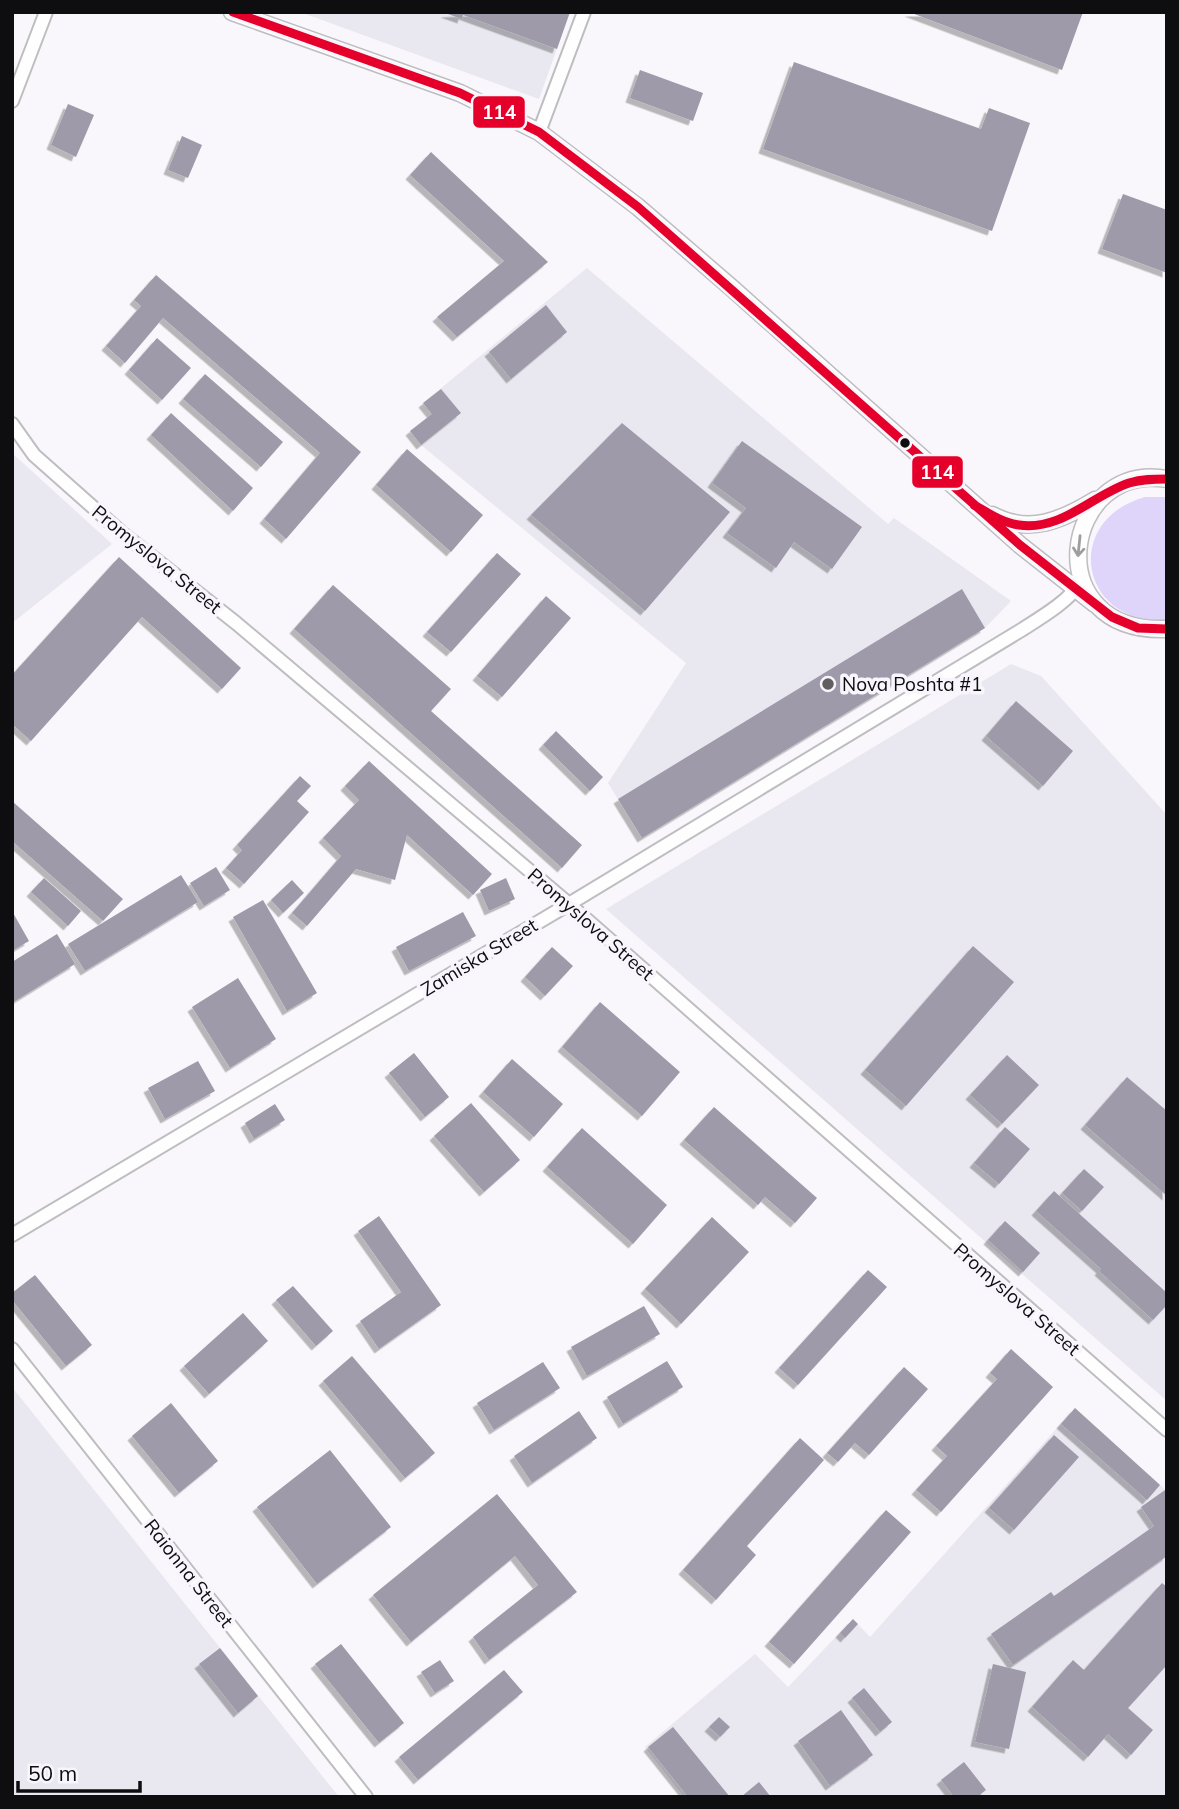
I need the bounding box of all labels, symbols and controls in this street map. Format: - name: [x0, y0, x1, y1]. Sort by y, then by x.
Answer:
- line badge: 114: [472, 95, 526, 129]
- text: 114: [482, 100, 517, 124]
- unlabelled marker: [898, 436, 912, 450]
- line badge: 114: [911, 455, 964, 489]
- text: 114: [920, 460, 955, 484]
- street label: Promyslova Street: [87, 499, 227, 619]
- one-way arrow: [1072, 534, 1085, 556]
- place label: Nova Poshta #1: [842, 672, 982, 696]
- marker: Nova Poshta #1: [820, 676, 836, 692]
- street label: Promyslova Street: [523, 863, 659, 986]
- street label: Zamiska Street: [416, 913, 542, 1001]
- street label: Promyslova Street: [949, 1238, 1085, 1361]
- street label: Raionna Street: [139, 1514, 239, 1632]
- scale bar: [18, 1750, 140, 1794]
- text: 50 m: [28, 1760, 77, 1786]

